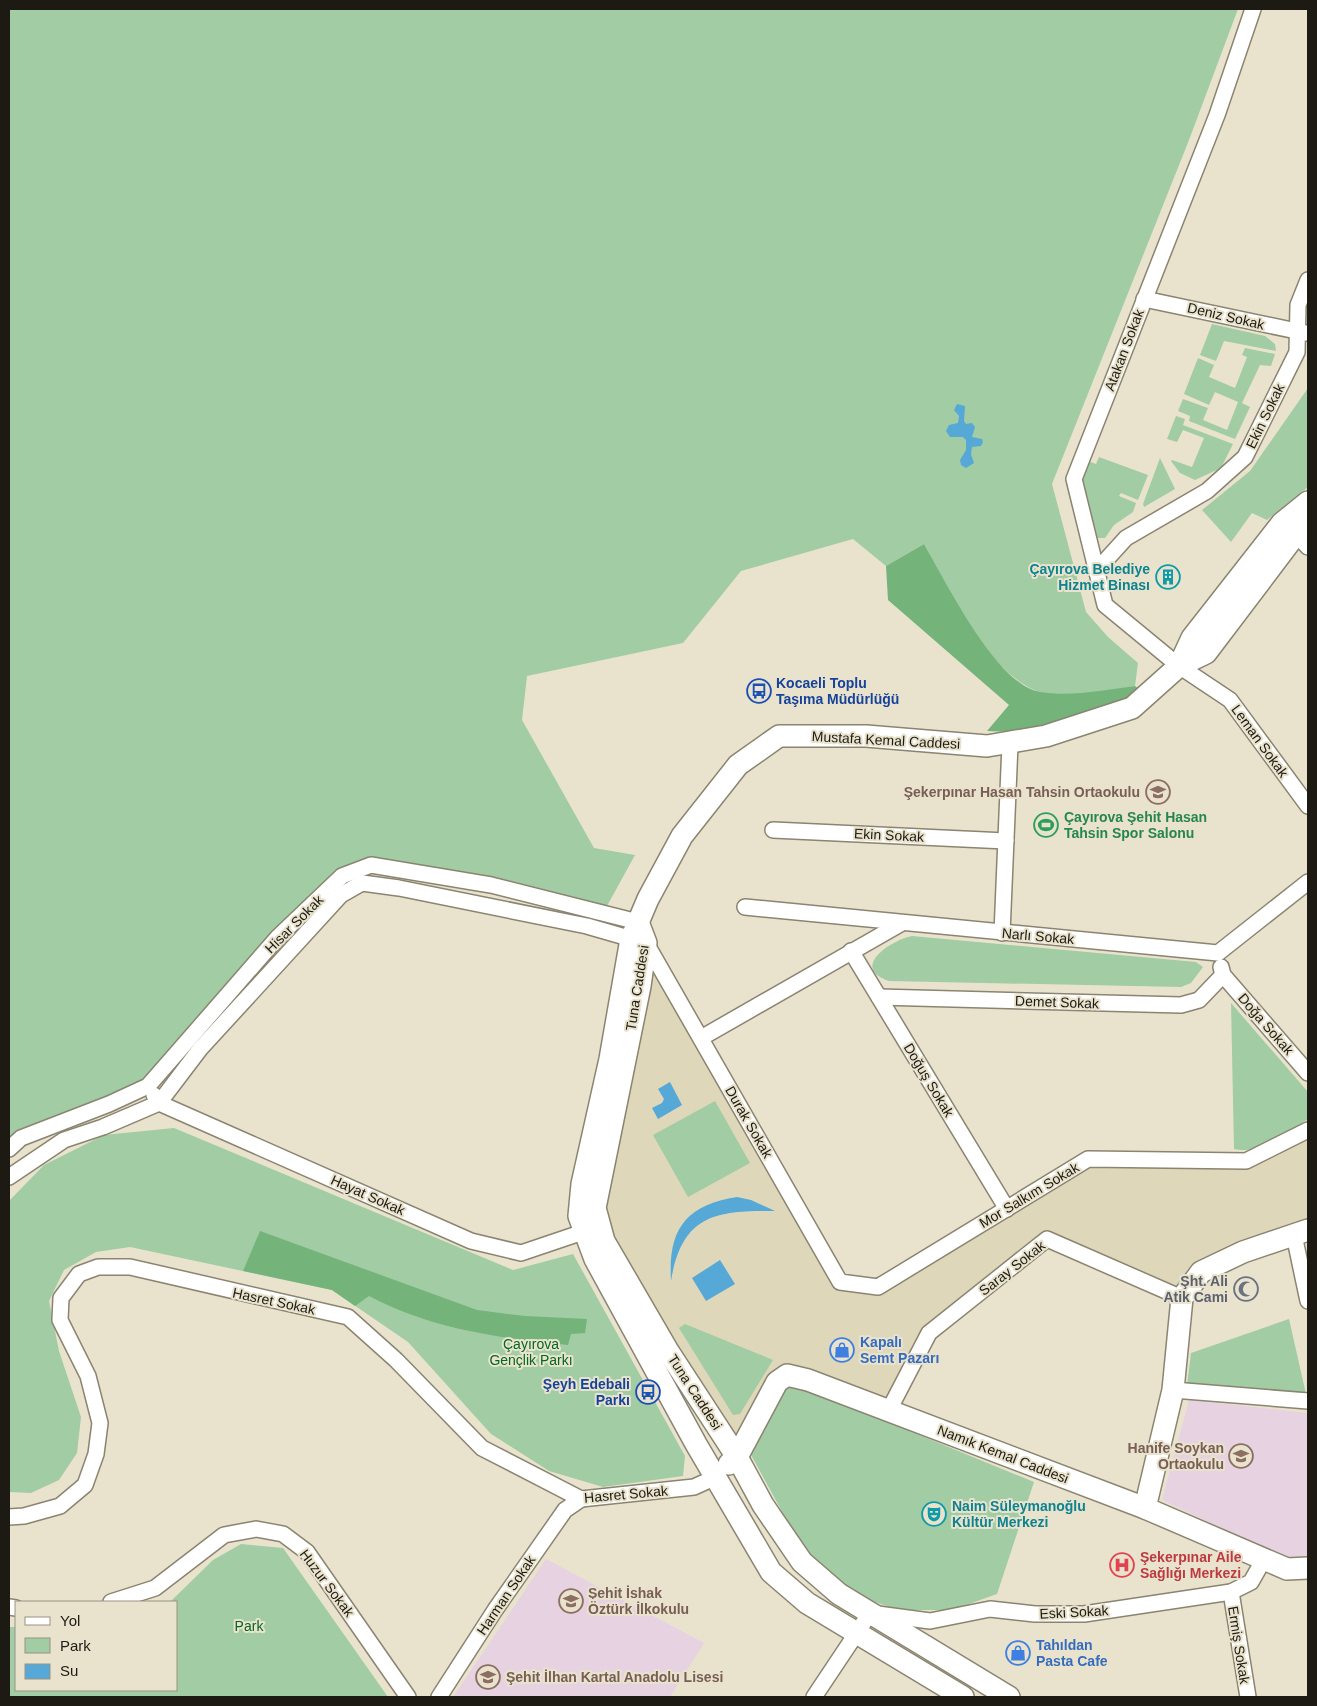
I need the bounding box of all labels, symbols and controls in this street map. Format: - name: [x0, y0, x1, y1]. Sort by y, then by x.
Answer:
- street label: Deniz Sokak: [1186, 299, 1267, 333]
- street label: Atakan Sokak: [1101, 306, 1147, 393]
- street label: Ekin Sokak: [1242, 380, 1288, 451]
- place label: Çayırova Belediye Hizmet Binası: [1029, 561, 1150, 593]
- building icon: Çayırova Belediye Hizmet Binası: [1155, 564, 1181, 590]
- place label: Kocaeli Toplu Taşıma Müdürlüğü: [776, 675, 899, 707]
- bus stop icon: Kocaeli Toplu Taşıma Müdürlüğü: [746, 678, 772, 704]
- street label: Leman Sokak: [1228, 702, 1292, 781]
- street label: Mustafa Kemal Caddesi: [811, 728, 961, 752]
- school or university icon: Şekerpınar Hasan Tahsin Ortaokulu: [1145, 779, 1171, 805]
- place label: Şekerpınar Hasan Tahsin Ortaokulu: [904, 784, 1140, 800]
- place label: Çayırova Şehit Hasan Tahsin Spor Salonu: [1064, 809, 1207, 841]
- sports icon: Çayırova Şehit Hasan Tahsin Spor Salonu: [1033, 812, 1059, 838]
- street label: Ekin Sokak: [854, 825, 925, 845]
- street label: Hisar Sokak: [262, 891, 327, 956]
- street label: Narlı Sokak: [1001, 925, 1076, 947]
- street label: Tuna Caddesi: [622, 944, 652, 1032]
- street label: Doğa Sokak: [1235, 990, 1298, 1059]
- street label: Demet Sokak: [1015, 993, 1100, 1011]
- street label: Doğuş Sokak: [901, 1040, 958, 1121]
- street label: Durak Sokak: [722, 1083, 776, 1162]
- street label: Mor Salkım Sokak: [976, 1158, 1083, 1231]
- street label: Hayat Sokak: [328, 1172, 408, 1219]
- street label: Saray Sokak: [976, 1237, 1049, 1299]
- place label: Şht. Ali Atik Cami: [1163, 1273, 1228, 1305]
- mosque icon: Şht. Ali Atik Cami: [1233, 1276, 1259, 1302]
- street label: Hasret Sokak: [231, 1284, 318, 1318]
- place label: Kapalı Semt Pazarı: [860, 1334, 939, 1366]
- park label: Çayırova Gençlik Parkı: [489, 1336, 573, 1368]
- shop icon: Kapalı Semt Pazarı: [829, 1337, 855, 1363]
- street label: Tuna Caddesi: [665, 1351, 725, 1433]
- place label: Şeyh Edebali Parkı: [543, 1376, 630, 1408]
- bus stop icon: Şeyh Edebali Parkı: [635, 1379, 661, 1405]
- street label: Namık Kemal Caddesi: [935, 1422, 1071, 1486]
- place label: Hanife Soykan Ortaokulu: [1128, 1440, 1224, 1472]
- school or university icon: Hanife Soykan Ortaokulu: [1228, 1443, 1254, 1469]
- street label: Hasret Sokak: [583, 1482, 670, 1506]
- place label: Naim Süleymanoğlu Kültür Merkezi: [952, 1498, 1086, 1530]
- theatre icon: Naim Süleymanoğlu Kültür Merkezi: [921, 1501, 947, 1527]
- street label: Huzur Sokak: [296, 1546, 358, 1621]
- place label: Şekerpınar Aile Sağlığı Merkezi: [1140, 1549, 1242, 1581]
- street label: Harman Sokak: [473, 1551, 539, 1638]
- hospital icon: Şekerpınar Aile Sağlığı Merkezi: [1109, 1552, 1135, 1578]
- place label: Şehit İshak Öztürk İlkokulu: [588, 1585, 689, 1617]
- school or university icon: Şehit İshak Öztürk İlkokulu: [558, 1588, 584, 1614]
- legend: [15, 1601, 178, 1691]
- street label: Eski Sokak: [1039, 1602, 1110, 1622]
- street label: Ermiş Sokak: [1225, 1605, 1253, 1686]
- text: Yol: [60, 1612, 80, 1629]
- park label: Park: [235, 1618, 264, 1634]
- text: Park: [60, 1637, 91, 1654]
- place label: Tahıldan Pasta Cafe: [1036, 1637, 1108, 1669]
- shop icon: Tahıldan Pasta Cafe: [1005, 1640, 1031, 1666]
- text: Su: [60, 1662, 78, 1679]
- school or university icon: Şehit İlhan Kartal Anadolu Lisesi: [475, 1664, 501, 1690]
- place label: Şehit İlhan Kartal Anadolu Lisesi: [506, 1669, 723, 1685]

